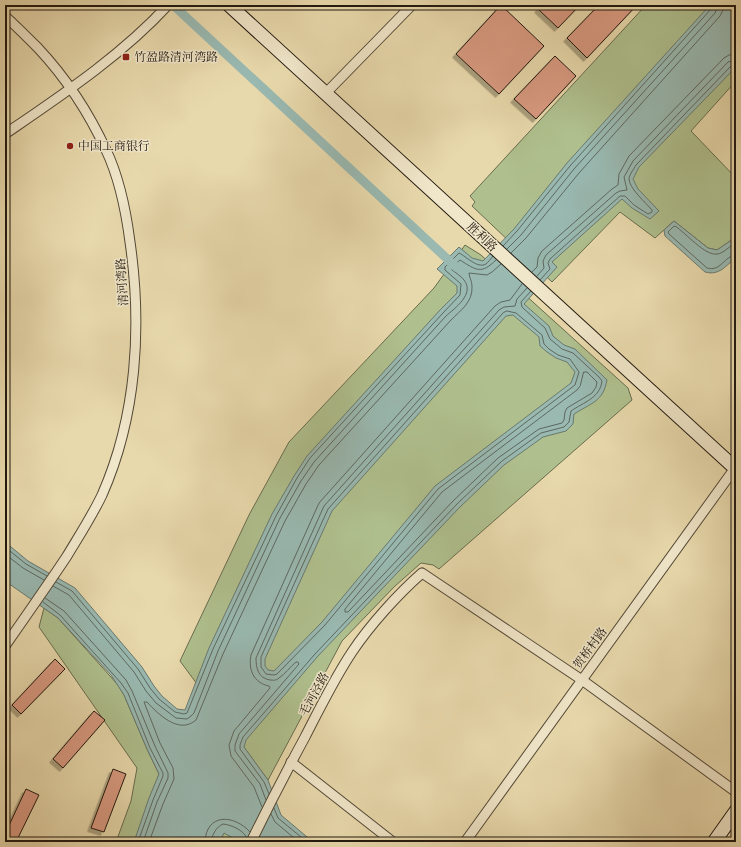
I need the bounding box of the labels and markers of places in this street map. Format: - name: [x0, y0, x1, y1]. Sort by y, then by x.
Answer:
- place label: 竹盈路清河湾路: [134, 49, 218, 65]
- marker: 竹盈路清河湾路: [121, 52, 131, 62]
- place label: 中国工商银行: [78, 138, 150, 154]
- marker: 中国工商银行: [65, 141, 75, 151]

